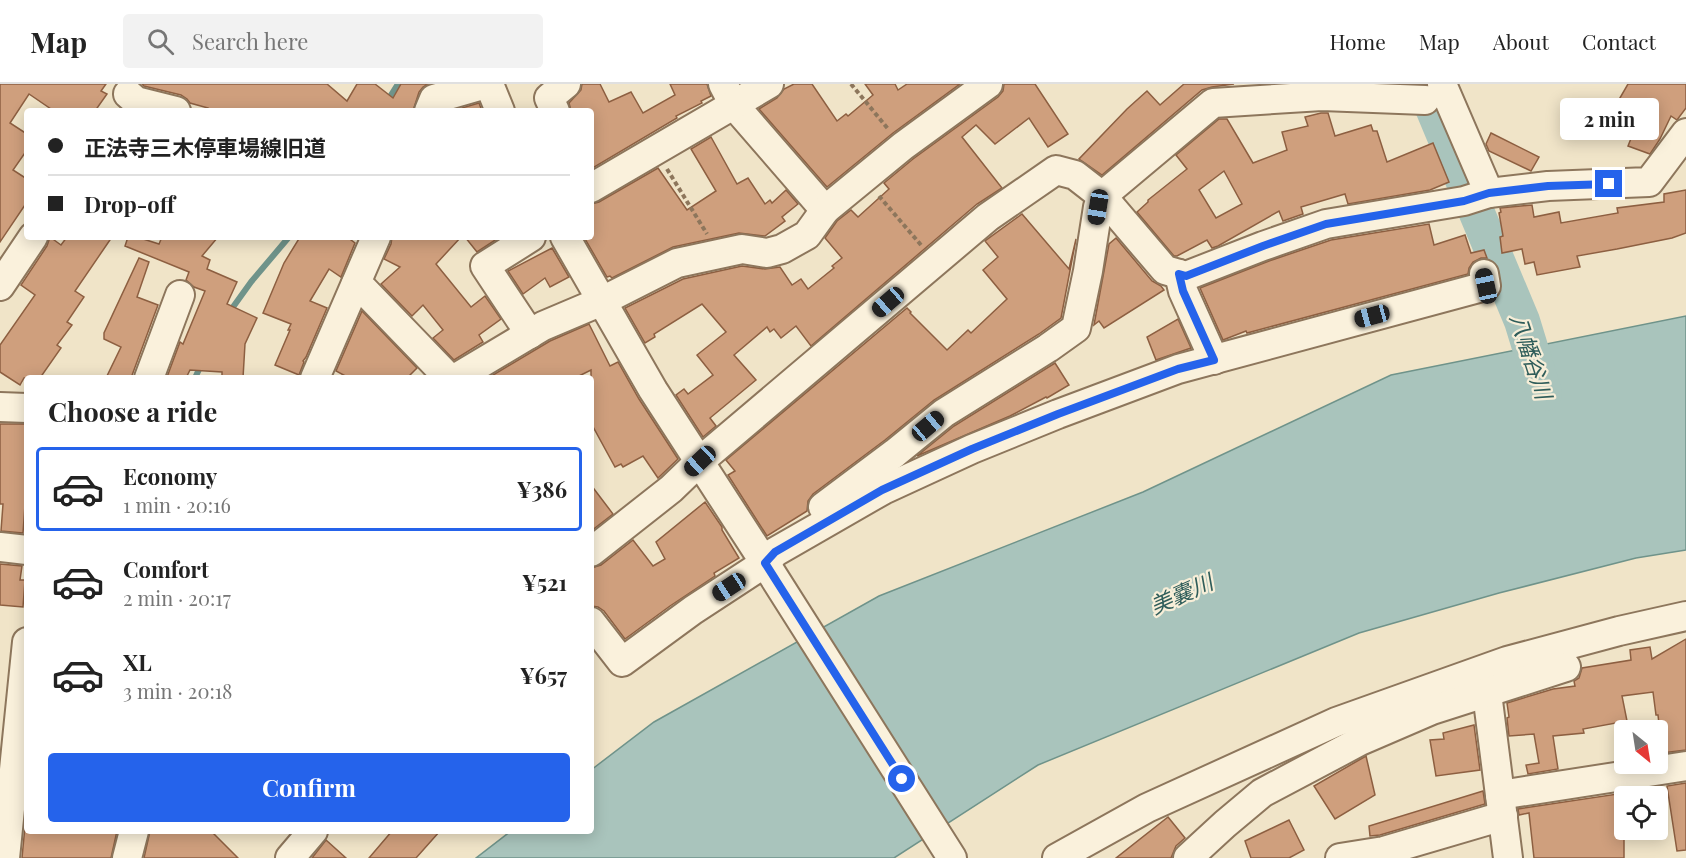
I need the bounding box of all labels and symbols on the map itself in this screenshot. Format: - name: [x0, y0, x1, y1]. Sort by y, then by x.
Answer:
- callout: 2 min: [1560, 97, 1658, 139]
- route end: [1595, 170, 1622, 197]
- car: [1086, 188, 1110, 226]
- car: [1473, 267, 1499, 305]
- car: [869, 283, 907, 321]
- car: [1352, 303, 1392, 329]
- water label: 八幡谷川: [1504, 310, 1560, 404]
- car: [908, 408, 948, 444]
- car: [681, 442, 719, 480]
- water label: 美嚢川: [1145, 565, 1219, 620]
- car: [709, 570, 749, 604]
- north arrow: [1614, 720, 1668, 774]
- route start: [888, 765, 915, 792]

